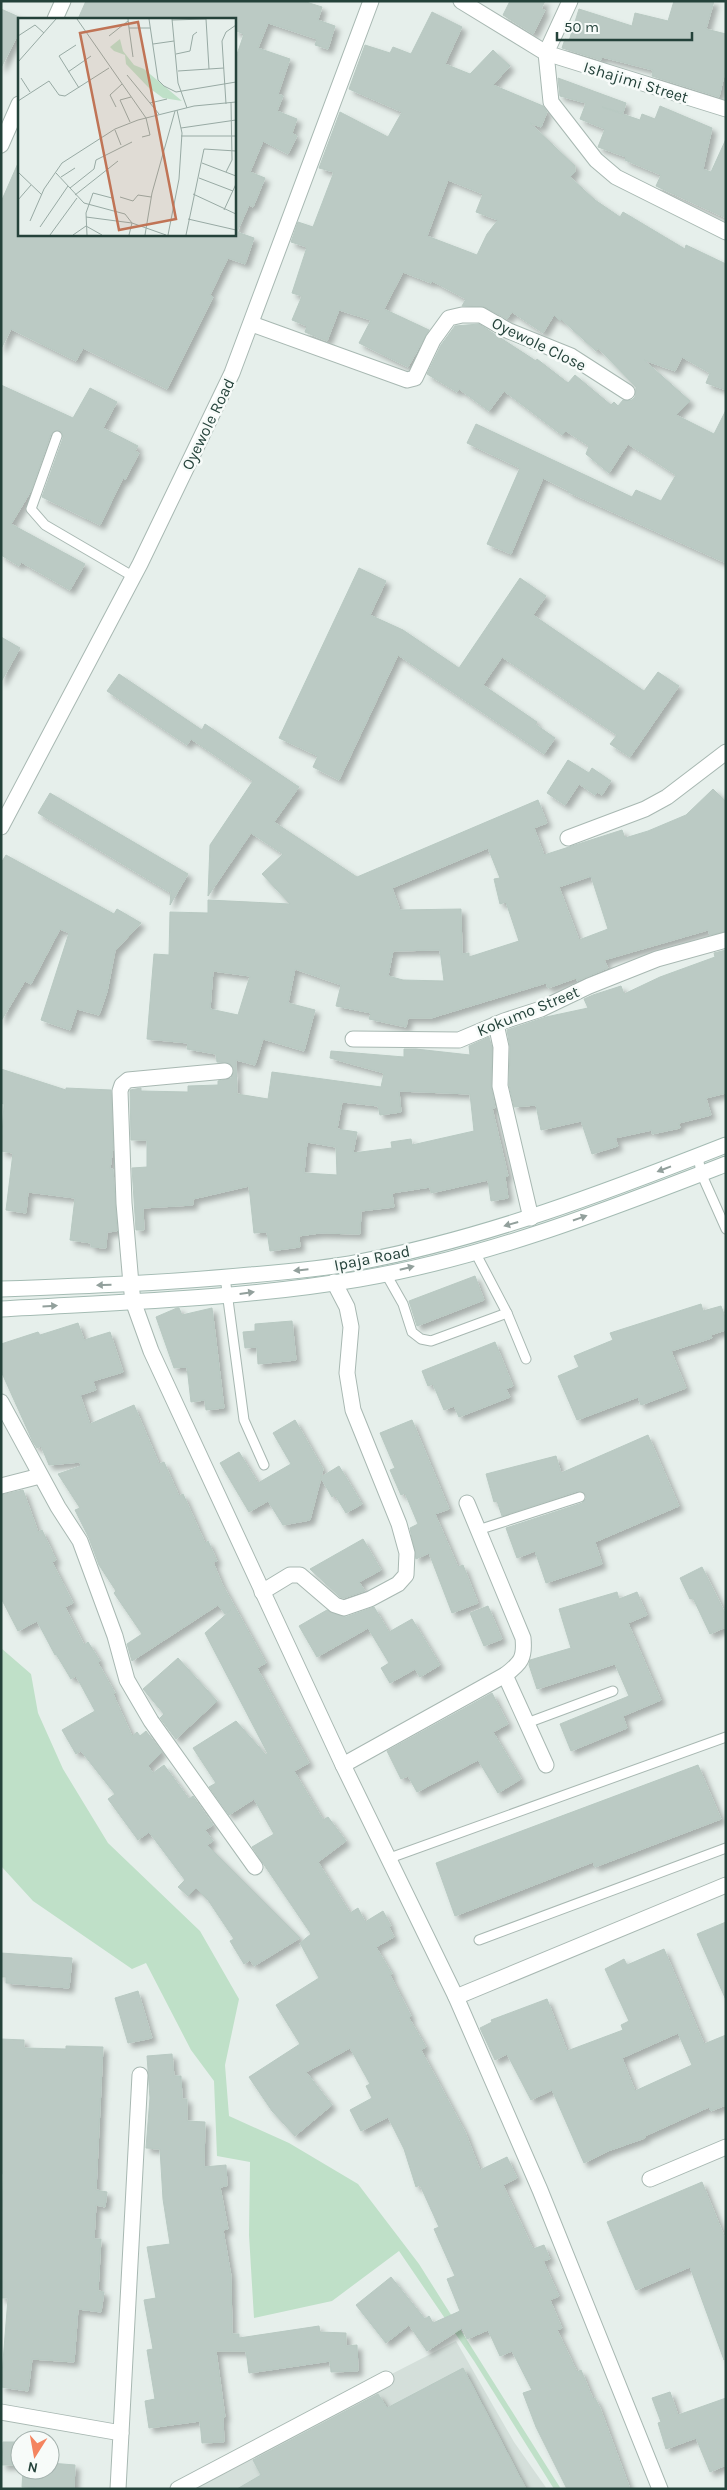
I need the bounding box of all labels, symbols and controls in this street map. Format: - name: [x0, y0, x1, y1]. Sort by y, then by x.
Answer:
- scale bar: [557, 10, 692, 42]
- inset map: [18, 18, 235, 235]
- text: 50 m: [564, 18, 599, 36]
- street label: Ishajimi Street: [581, 57, 691, 107]
- street label: Oyewole Close: [489, 313, 589, 375]
- street label: Oyewole Road: [178, 375, 238, 473]
- street label: Kokumo Street: [474, 982, 582, 1040]
- one-way arrow: [657, 1166, 671, 1174]
- one-way arrow: [573, 1214, 588, 1222]
- one-way arrow: [503, 1220, 518, 1228]
- street label: Ipaja Road: [332, 1241, 412, 1275]
- one-way arrow: [400, 1264, 415, 1272]
- one-way arrow: [293, 1266, 309, 1274]
- one-way arrow: [96, 1281, 112, 1289]
- one-way arrow: [239, 1289, 255, 1297]
- one-way arrow: [42, 1302, 58, 1310]
- north arrow: [10, 2430, 60, 2480]
- text: N: [26, 2458, 39, 2477]

